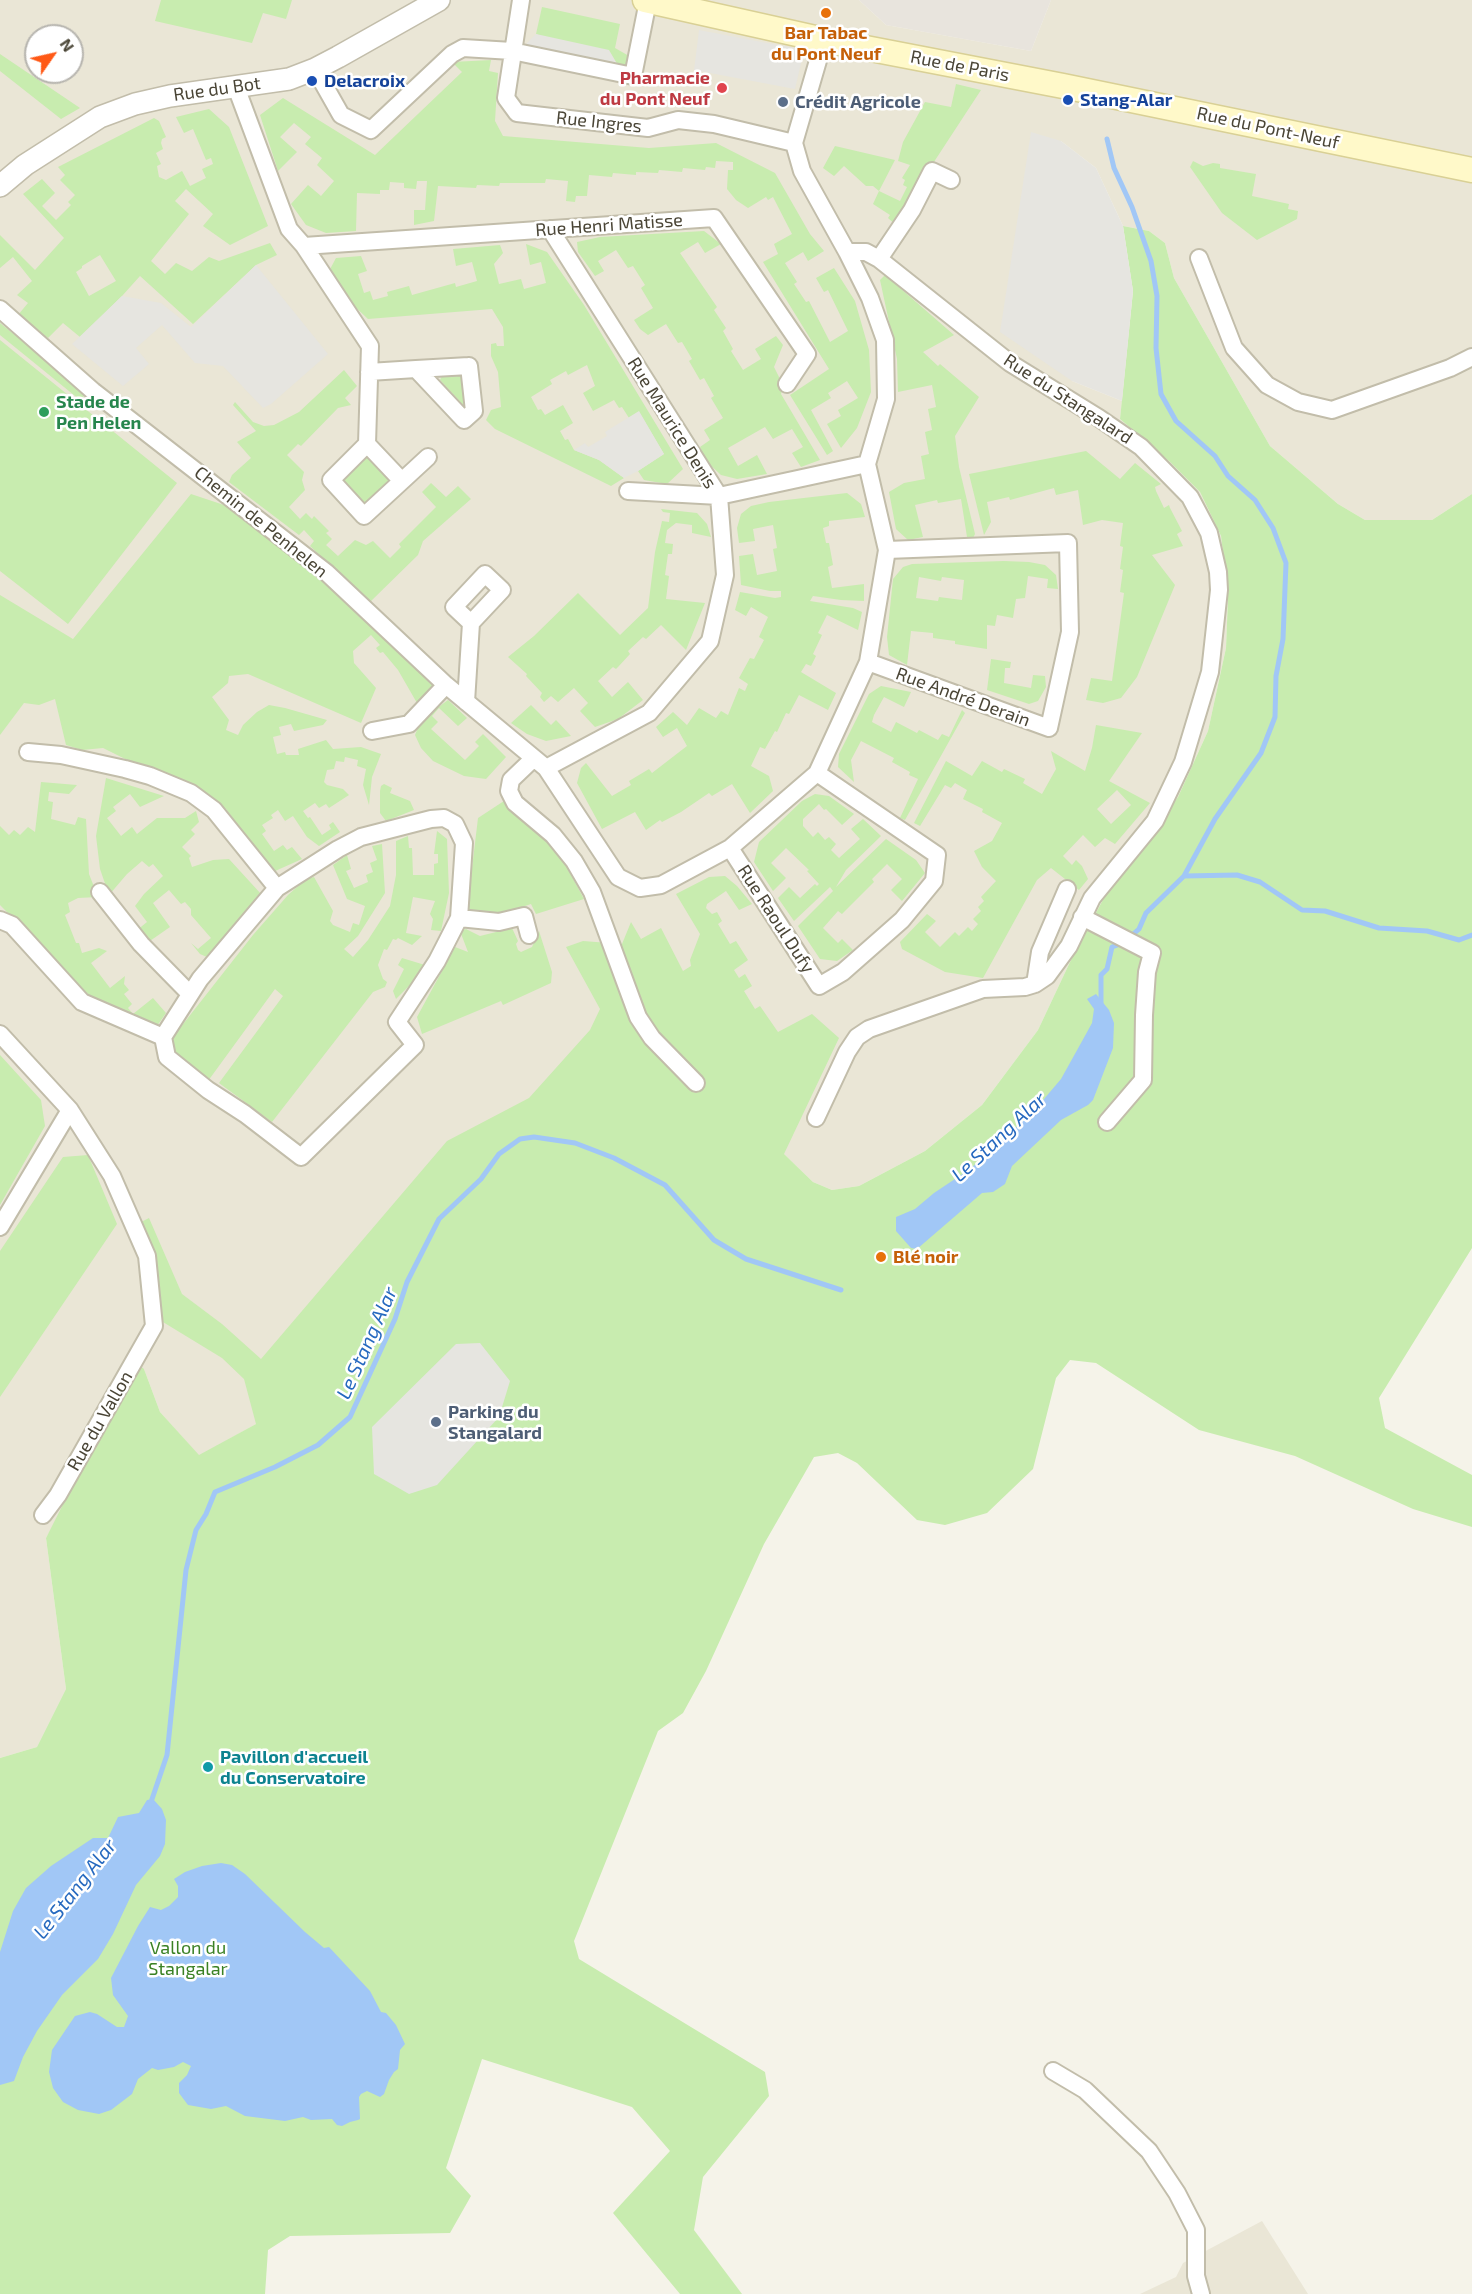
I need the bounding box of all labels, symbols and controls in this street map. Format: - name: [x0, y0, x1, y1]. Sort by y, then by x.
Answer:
- marker: Bar Tabac du Pont Neuf: [819, 6, 833, 20]
- place label: Bar Tabac du Pont Neuf: [771, 22, 881, 64]
- north arrow: [24, 24, 84, 84]
- text: N: [57, 35, 79, 55]
- street label: Rue de Paris: [909, 46, 1011, 86]
- place label: Pharmacie du Pont Neuf: [600, 67, 710, 110]
- place label: Delacroix: [324, 70, 405, 92]
- street label: Rue du Bot: [172, 72, 262, 106]
- marker: Delacroix: [305, 74, 319, 88]
- marker: Pharmacie du Pont Neuf: [715, 81, 729, 95]
- place label: Stang-Alar: [1080, 89, 1172, 111]
- place label: Crédit Agricole: [795, 91, 921, 113]
- marker: Stang-Alar: [1061, 93, 1075, 107]
- marker: Crédit Agricole: [776, 95, 790, 109]
- street label: Rue du Pont-Neuf: [1195, 102, 1341, 154]
- street label: Rue Ingres: [555, 107, 643, 137]
- street label: Rue Henri Matisse: [535, 209, 683, 241]
- street label: Rue du Stangalard: [1000, 349, 1136, 449]
- street label: Rue Maurice Denis: [623, 353, 721, 493]
- place label: Stade de Pen Helen: [56, 391, 141, 434]
- marker: Stade de Pen Helen: [37, 405, 51, 419]
- street label: Chemin de Penhelen: [190, 462, 332, 582]
- street label: Rue André Derain: [893, 663, 1033, 731]
- street label: Rue Raoul Dufy: [733, 861, 819, 977]
- water label: Le Stang Alar: [947, 1087, 1051, 1187]
- place label: Blé noir: [893, 1246, 959, 1268]
- marker: Blé noir: [874, 1250, 888, 1264]
- water label: Le Stang Alar: [332, 1283, 402, 1403]
- street label: Rue du Vallon: [63, 1367, 137, 1475]
- place label: Parking du Stangalard: [448, 1401, 542, 1444]
- marker: Parking du Stangalard: [429, 1415, 443, 1429]
- place label: Pavillon d'accueil du Conservatoire: [220, 1746, 368, 1788]
- marker: Pavillon d'accueil du Conservatoire: [201, 1760, 215, 1774]
- water label: Le Stang Alar: [28, 1834, 122, 1944]
- park label: Vallon du Stangalar: [148, 1937, 228, 1980]

